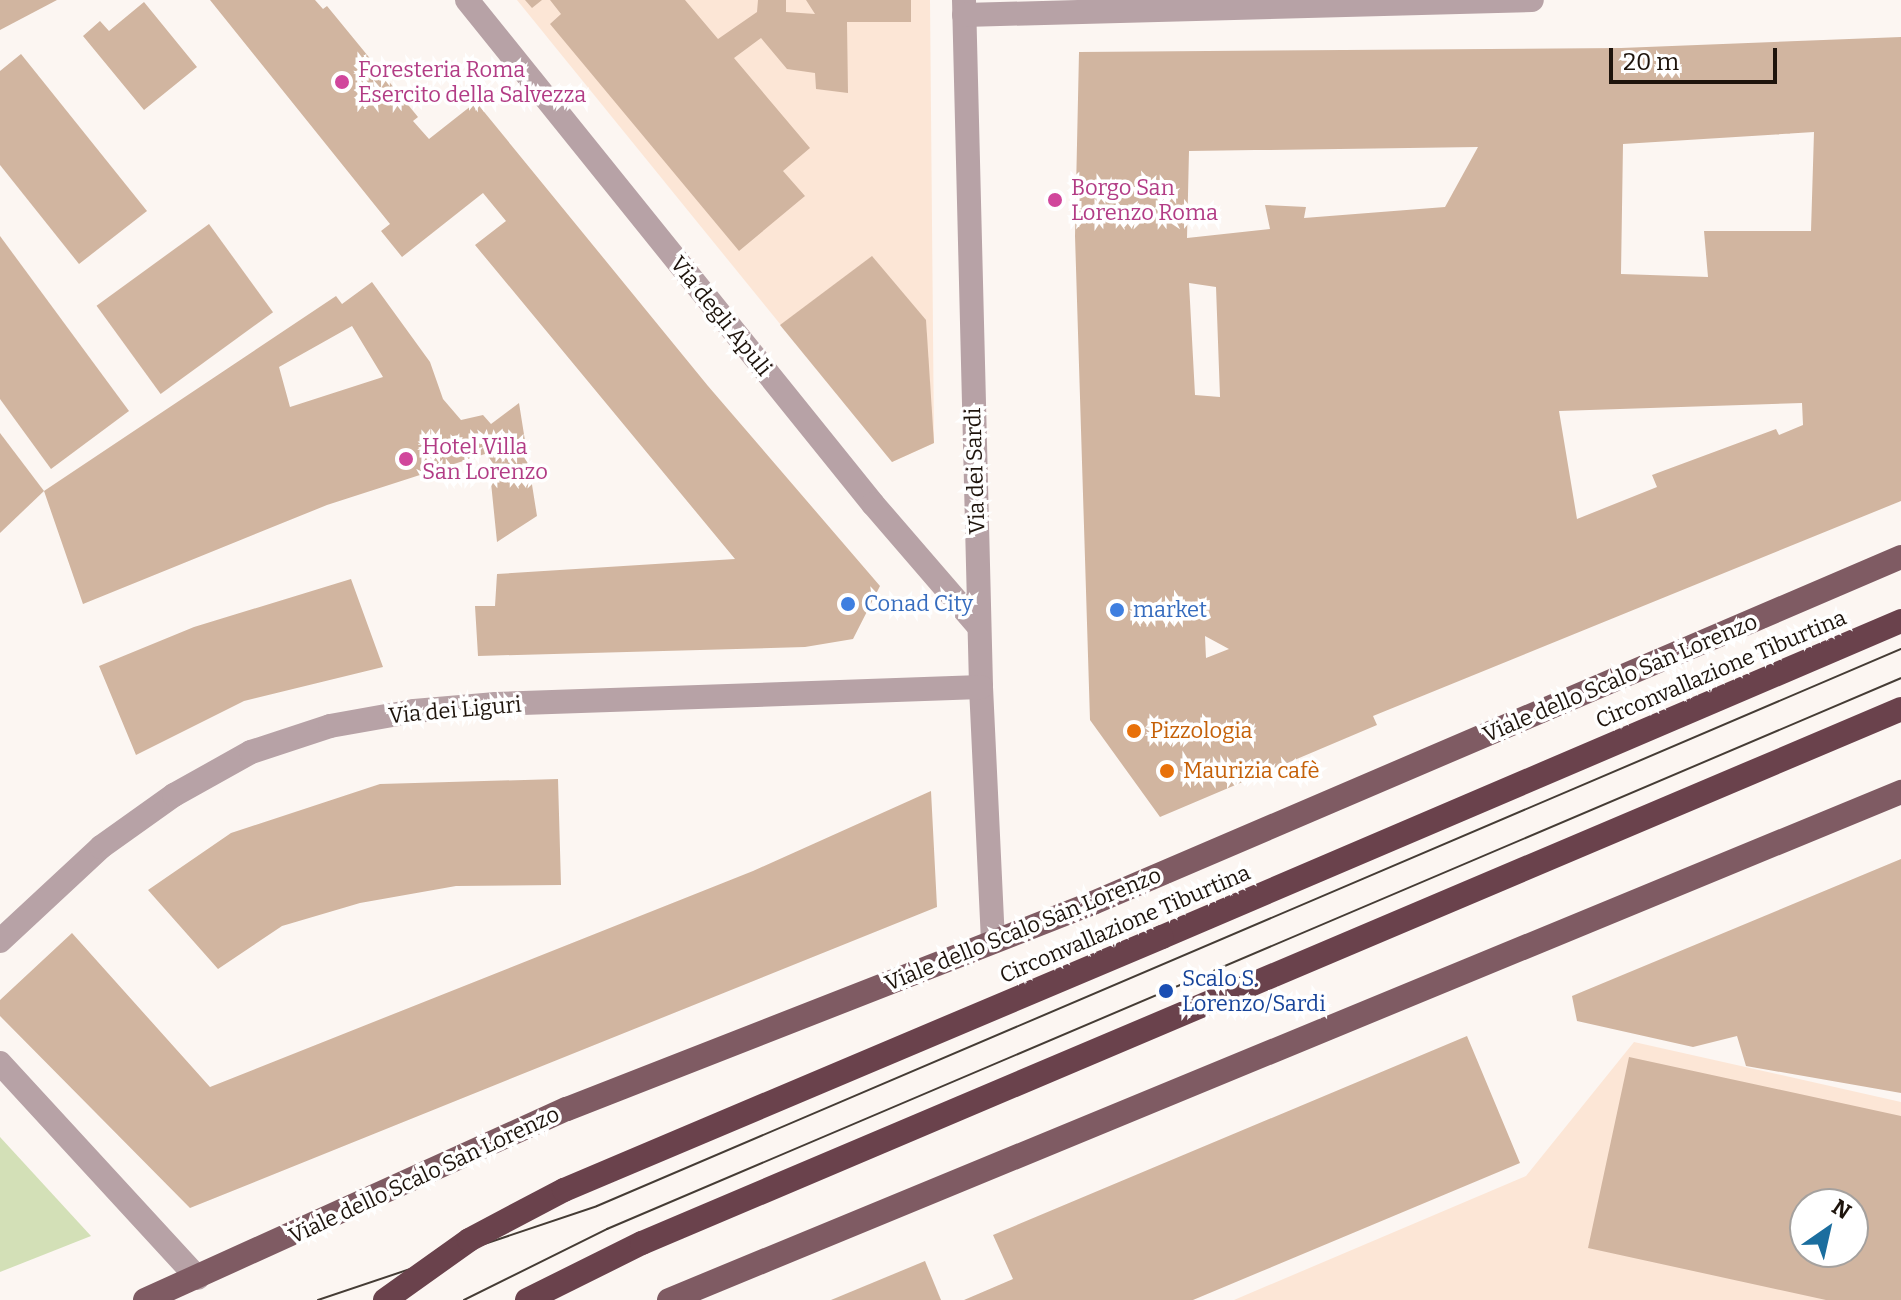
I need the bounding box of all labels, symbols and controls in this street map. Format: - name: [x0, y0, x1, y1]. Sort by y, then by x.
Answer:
- scale bar: [1613, 32, 1781, 82]
- text: 20 m: [1623, 48, 1679, 76]
- place label: Foresteria Roma Esercito della Salvezza: [358, 56, 586, 108]
- marker: Foresteria Roma Esercito della Salvezza: [333, 73, 351, 91]
- place label: Borgo San Lorenzo Roma: [1071, 174, 1218, 226]
- marker: Borgo San Lorenzo Roma: [1046, 191, 1064, 209]
- street label: Via degli Apuli: [665, 251, 777, 381]
- street label: Via dei Sardi: [960, 407, 990, 535]
- place label: Hotel Villa San Lorenzo: [422, 433, 548, 484]
- marker: Hotel Villa San Lorenzo: [397, 450, 415, 468]
- place label: Conad City: [864, 591, 973, 617]
- marker: Conad City: [839, 595, 857, 613]
- place label: market: [1133, 597, 1207, 623]
- marker: market: [1108, 601, 1126, 619]
- street label: Circonvallazione Tiburtina: [1592, 604, 1850, 734]
- street label: Viale dello Scalo San Lorenzo: [1479, 608, 1761, 748]
- street label: Via dei Liguri: [387, 691, 523, 729]
- place label: Pizzologia: [1150, 718, 1253, 744]
- marker: Pizzologia: [1125, 722, 1143, 740]
- place label: Maurizia cafè: [1183, 758, 1320, 784]
- marker: Maurizia cafè: [1158, 762, 1176, 780]
- street label: Circonvallazione Tiburtina: [996, 859, 1254, 989]
- street label: Viale dello Scalo San Lorenzo: [881, 861, 1165, 997]
- place label: Scalo S. Lorenzo/Sardi: [1182, 965, 1326, 1016]
- marker: Scalo S. Lorenzo/Sardi: [1157, 982, 1175, 1000]
- street label: Viale dello Scalo San Lorenzo: [285, 1101, 563, 1249]
- north arrow: [1789, 1188, 1869, 1268]
- text: N: [1827, 1193, 1856, 1225]

